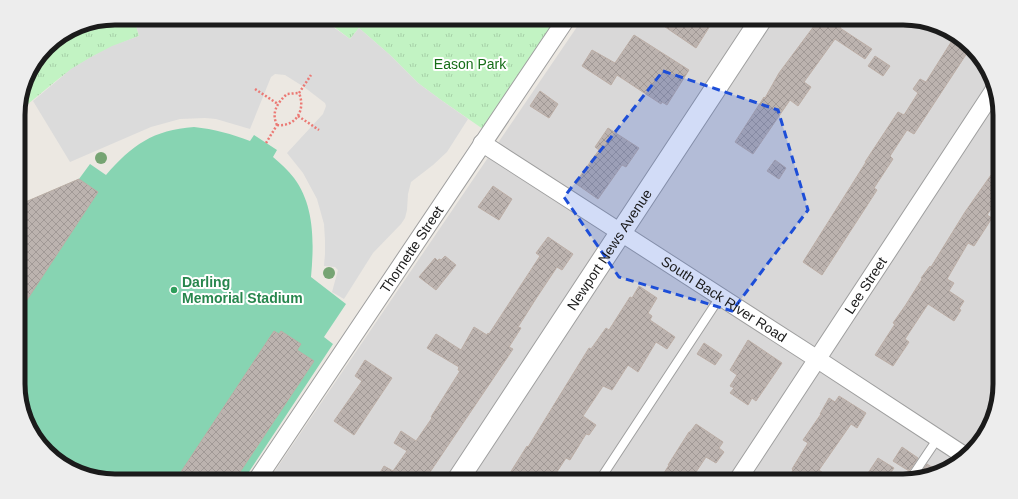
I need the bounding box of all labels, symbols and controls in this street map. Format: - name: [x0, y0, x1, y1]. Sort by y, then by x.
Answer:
- park label: Eason Park: [434, 56, 507, 72]
- street label: Newport News Avenue: [564, 186, 655, 313]
- street label: Thornette Street: [377, 203, 447, 296]
- street label: South Back River Road: [658, 253, 790, 345]
- street label: Lee Street: [841, 254, 890, 317]
- place label: Darling Memorial Stadium: [182, 274, 303, 306]
- marker: Darling Memorial Stadium: [169, 285, 179, 295]

